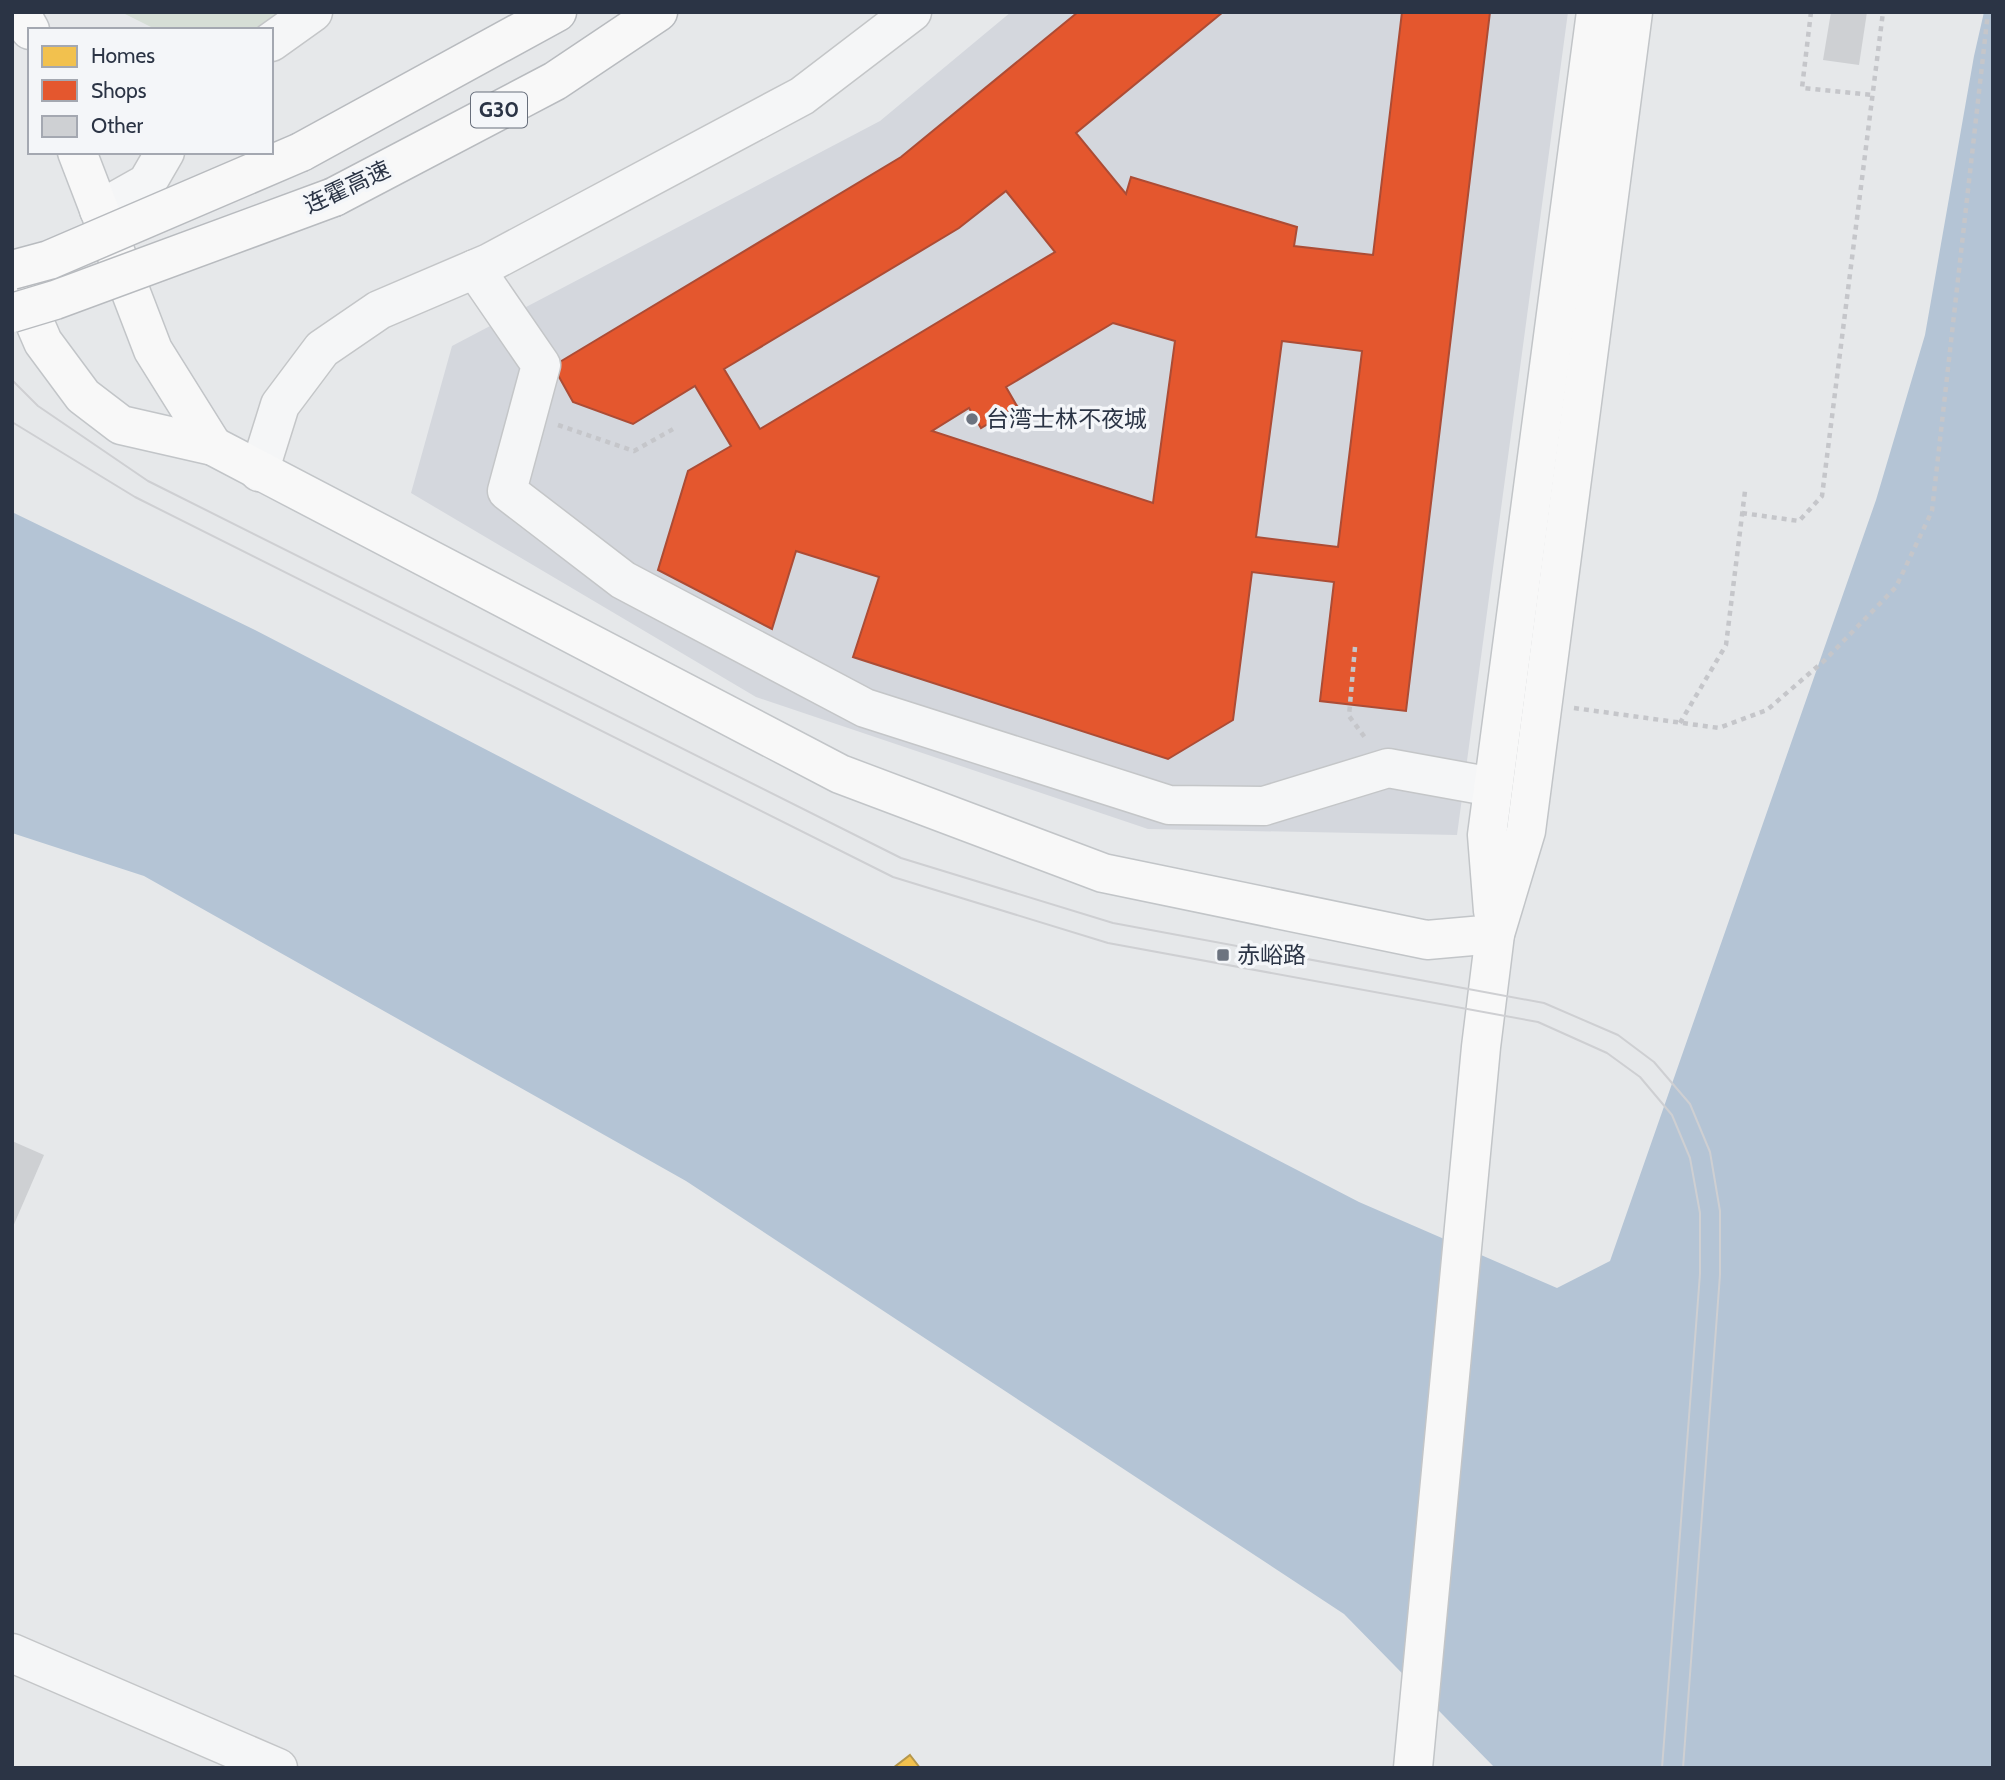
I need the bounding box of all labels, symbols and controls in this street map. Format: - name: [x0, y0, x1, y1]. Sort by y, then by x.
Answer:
- legend: [28, 28, 273, 154]
- text: Homes: [91, 43, 155, 68]
- text: Shops: [91, 78, 147, 103]
- road number: G30: [471, 92, 527, 128]
- text: Other: [91, 113, 143, 138]
- street label: 连霍高速: [299, 155, 395, 219]
- place label: 台湾士林不夜城: [986, 405, 1147, 433]
- marker: 台湾士林不夜城: [964, 411, 980, 427]
- place label: 赤峪路: [1237, 941, 1306, 969]
- marker: 赤峪路: [1215, 947, 1231, 963]

